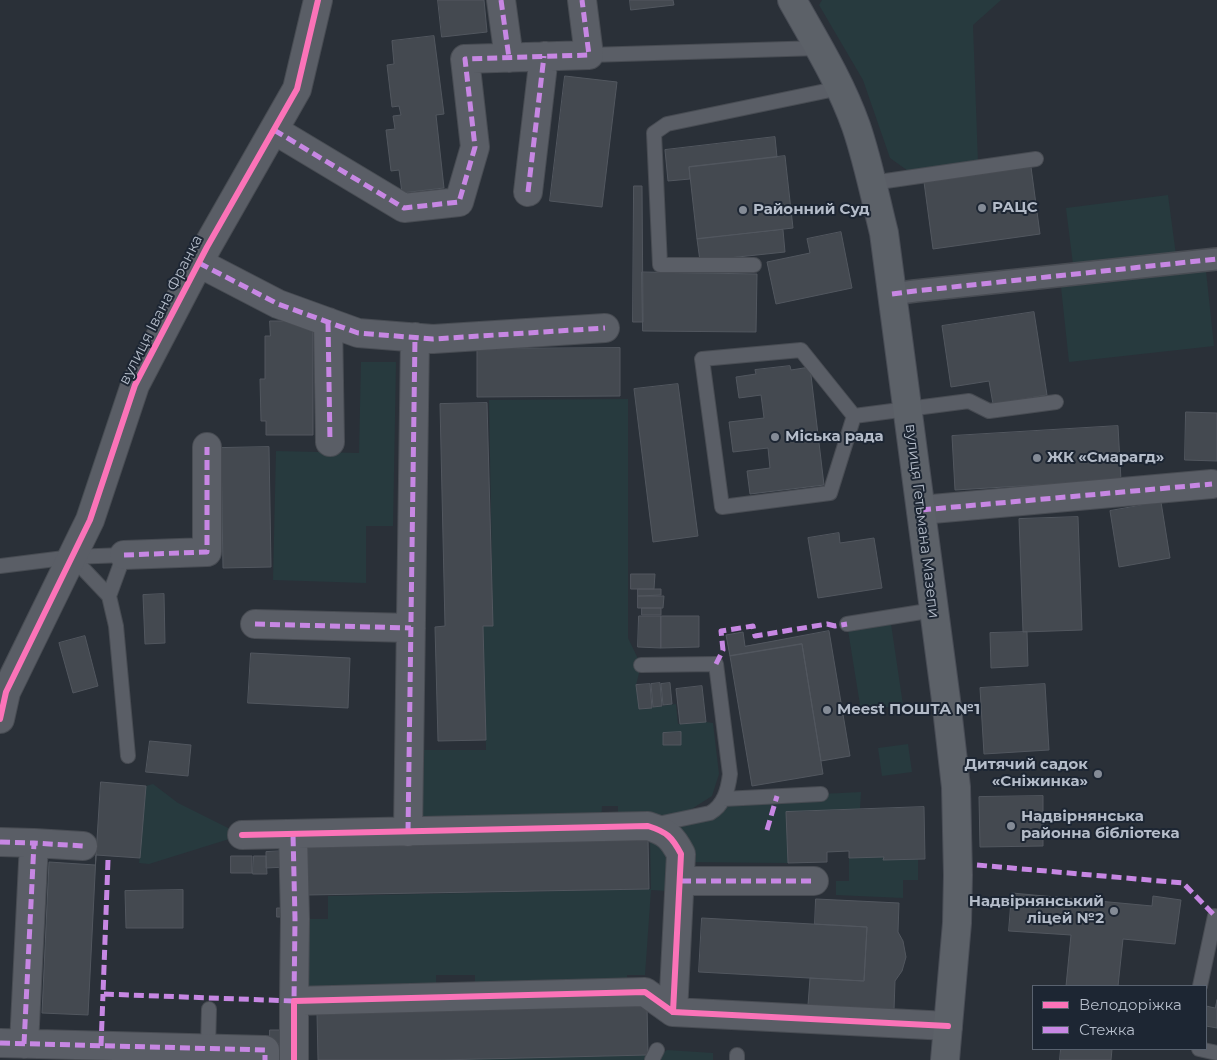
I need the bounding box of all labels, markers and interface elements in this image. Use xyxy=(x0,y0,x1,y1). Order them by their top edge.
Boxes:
place label: РАЦС xyxy=(992,199,1038,217)
place label: Районний Суд xyxy=(753,201,870,219)
marker: РАЦС xyxy=(976,202,988,214)
marker: Районний Суд xyxy=(737,204,749,216)
street label: вулиця Івана Франка xyxy=(115,232,207,388)
street label: вулиця Гетьмана Мазепи xyxy=(901,423,943,619)
place label: Міська рада xyxy=(785,428,884,446)
marker: Міська рада xyxy=(769,431,781,443)
place label: ЖК «Смарагд» xyxy=(1047,449,1164,467)
marker: ЖК «Смарагд» xyxy=(1031,452,1043,464)
place label: Meest ПОШТА №1 xyxy=(837,701,980,719)
marker: Meest ПОШТА №1 xyxy=(821,704,833,716)
place label: Дитячий садок «Сніжинка» xyxy=(965,756,1088,791)
marker: Дитячий садок «Сніжинка» xyxy=(1092,768,1104,780)
place label: Надвірнянська районна бібліотека xyxy=(1021,808,1180,843)
marker: Надвірнянська районна бібліотека xyxy=(1005,820,1017,832)
place label: Надвірнянський ліцей №2 xyxy=(969,893,1104,928)
marker: Надвірнянський ліцей №2 xyxy=(1108,905,1120,917)
legend xyxy=(1032,985,1207,1050)
text: Велодоріжка xyxy=(1079,995,1182,1014)
text: Стежка xyxy=(1079,1020,1135,1039)

